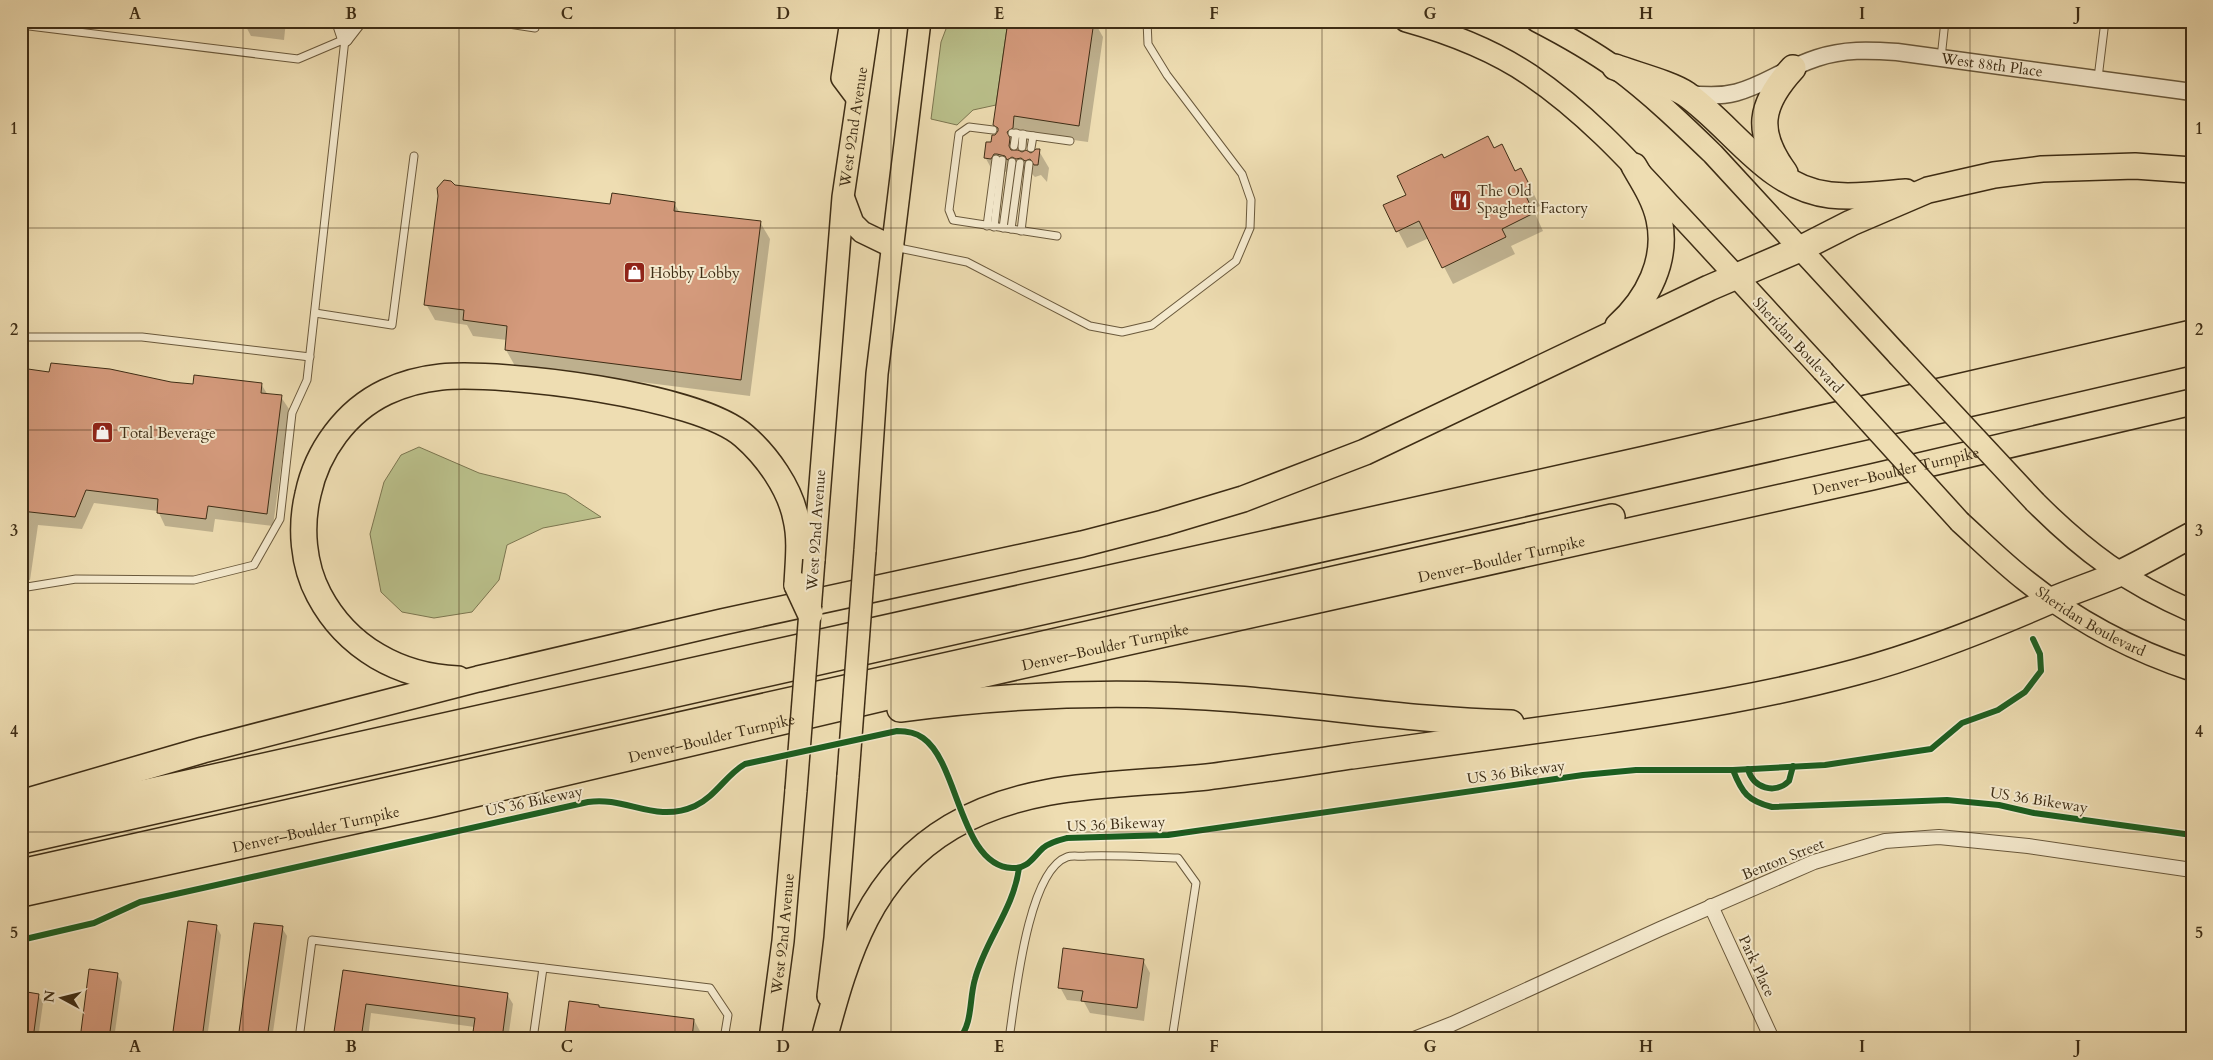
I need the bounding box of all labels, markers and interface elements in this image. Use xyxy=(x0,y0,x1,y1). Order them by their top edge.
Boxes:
text: A xyxy=(129,3,141,25)
text: B xyxy=(345,3,357,25)
text: C xyxy=(561,3,573,25)
text: D xyxy=(776,3,790,25)
text: E xyxy=(994,3,1004,25)
text: F xyxy=(1209,3,1219,25)
text: G xyxy=(1423,3,1437,25)
text: H xyxy=(1639,3,1653,25)
text: I xyxy=(1859,3,1865,25)
text: J xyxy=(2073,3,2081,25)
street label: West 88th Place xyxy=(1939,48,2044,82)
street label: West 92nd Avenue xyxy=(834,65,872,190)
text: 1 xyxy=(10,118,18,140)
text: 1 xyxy=(2195,118,2203,140)
place label: The Old Spaghetti Factory xyxy=(1477,181,1588,218)
restaurant icon: The Old Spaghetti Factory xyxy=(1449,188,1473,212)
shop icon: Hobby Lobby xyxy=(622,261,646,285)
place label: Hobby Lobby xyxy=(650,263,740,283)
street label: Sheridan Boulevard xyxy=(1748,293,1848,397)
text: 2 xyxy=(10,319,18,341)
text: 2 xyxy=(2195,319,2203,341)
shop icon: Total Beverage xyxy=(91,421,115,445)
place label: Total Beverage xyxy=(119,423,216,443)
street label: Denver–Boulder Turnpike xyxy=(1811,442,1981,500)
street label: West 92nd Avenue xyxy=(802,468,830,592)
text: 3 xyxy=(10,520,18,542)
text: 3 xyxy=(2195,520,2203,542)
street label: Denver–Boulder Turnpike xyxy=(1416,531,1587,587)
street label: Sheridan Boulevard xyxy=(2032,582,2149,661)
street label: Denver–Boulder Turnpike xyxy=(1020,619,1191,675)
street label: Denver–Boulder Turnpike xyxy=(626,709,797,768)
text: 4 xyxy=(10,721,18,743)
text: 4 xyxy=(2195,721,2203,743)
street label: US 36 Bikeway xyxy=(1466,755,1566,789)
street label: US 36 Bikeway xyxy=(484,781,585,821)
street label: US 36 Bikeway xyxy=(1989,782,2089,818)
street label: Denver–Boulder Turnpike xyxy=(231,801,402,857)
street label: US 36 Bikeway xyxy=(1066,811,1166,837)
street label: Benton Street xyxy=(1739,833,1827,885)
street label: West 92nd Avenue xyxy=(766,872,799,997)
text: 5 xyxy=(10,922,18,944)
text: 5 xyxy=(2195,922,2203,944)
street label: Park Place xyxy=(1734,932,1780,1000)
north arrow xyxy=(38,972,88,1022)
text: N xyxy=(39,989,60,1004)
text: A xyxy=(129,1036,141,1058)
text: B xyxy=(345,1036,357,1058)
text: C xyxy=(561,1036,573,1058)
text: D xyxy=(776,1036,790,1058)
text: E xyxy=(994,1036,1004,1058)
text: F xyxy=(1209,1036,1219,1058)
text: G xyxy=(1423,1036,1437,1058)
text: H xyxy=(1639,1036,1653,1058)
text: I xyxy=(1859,1036,1865,1058)
text: J xyxy=(2073,1036,2081,1058)

